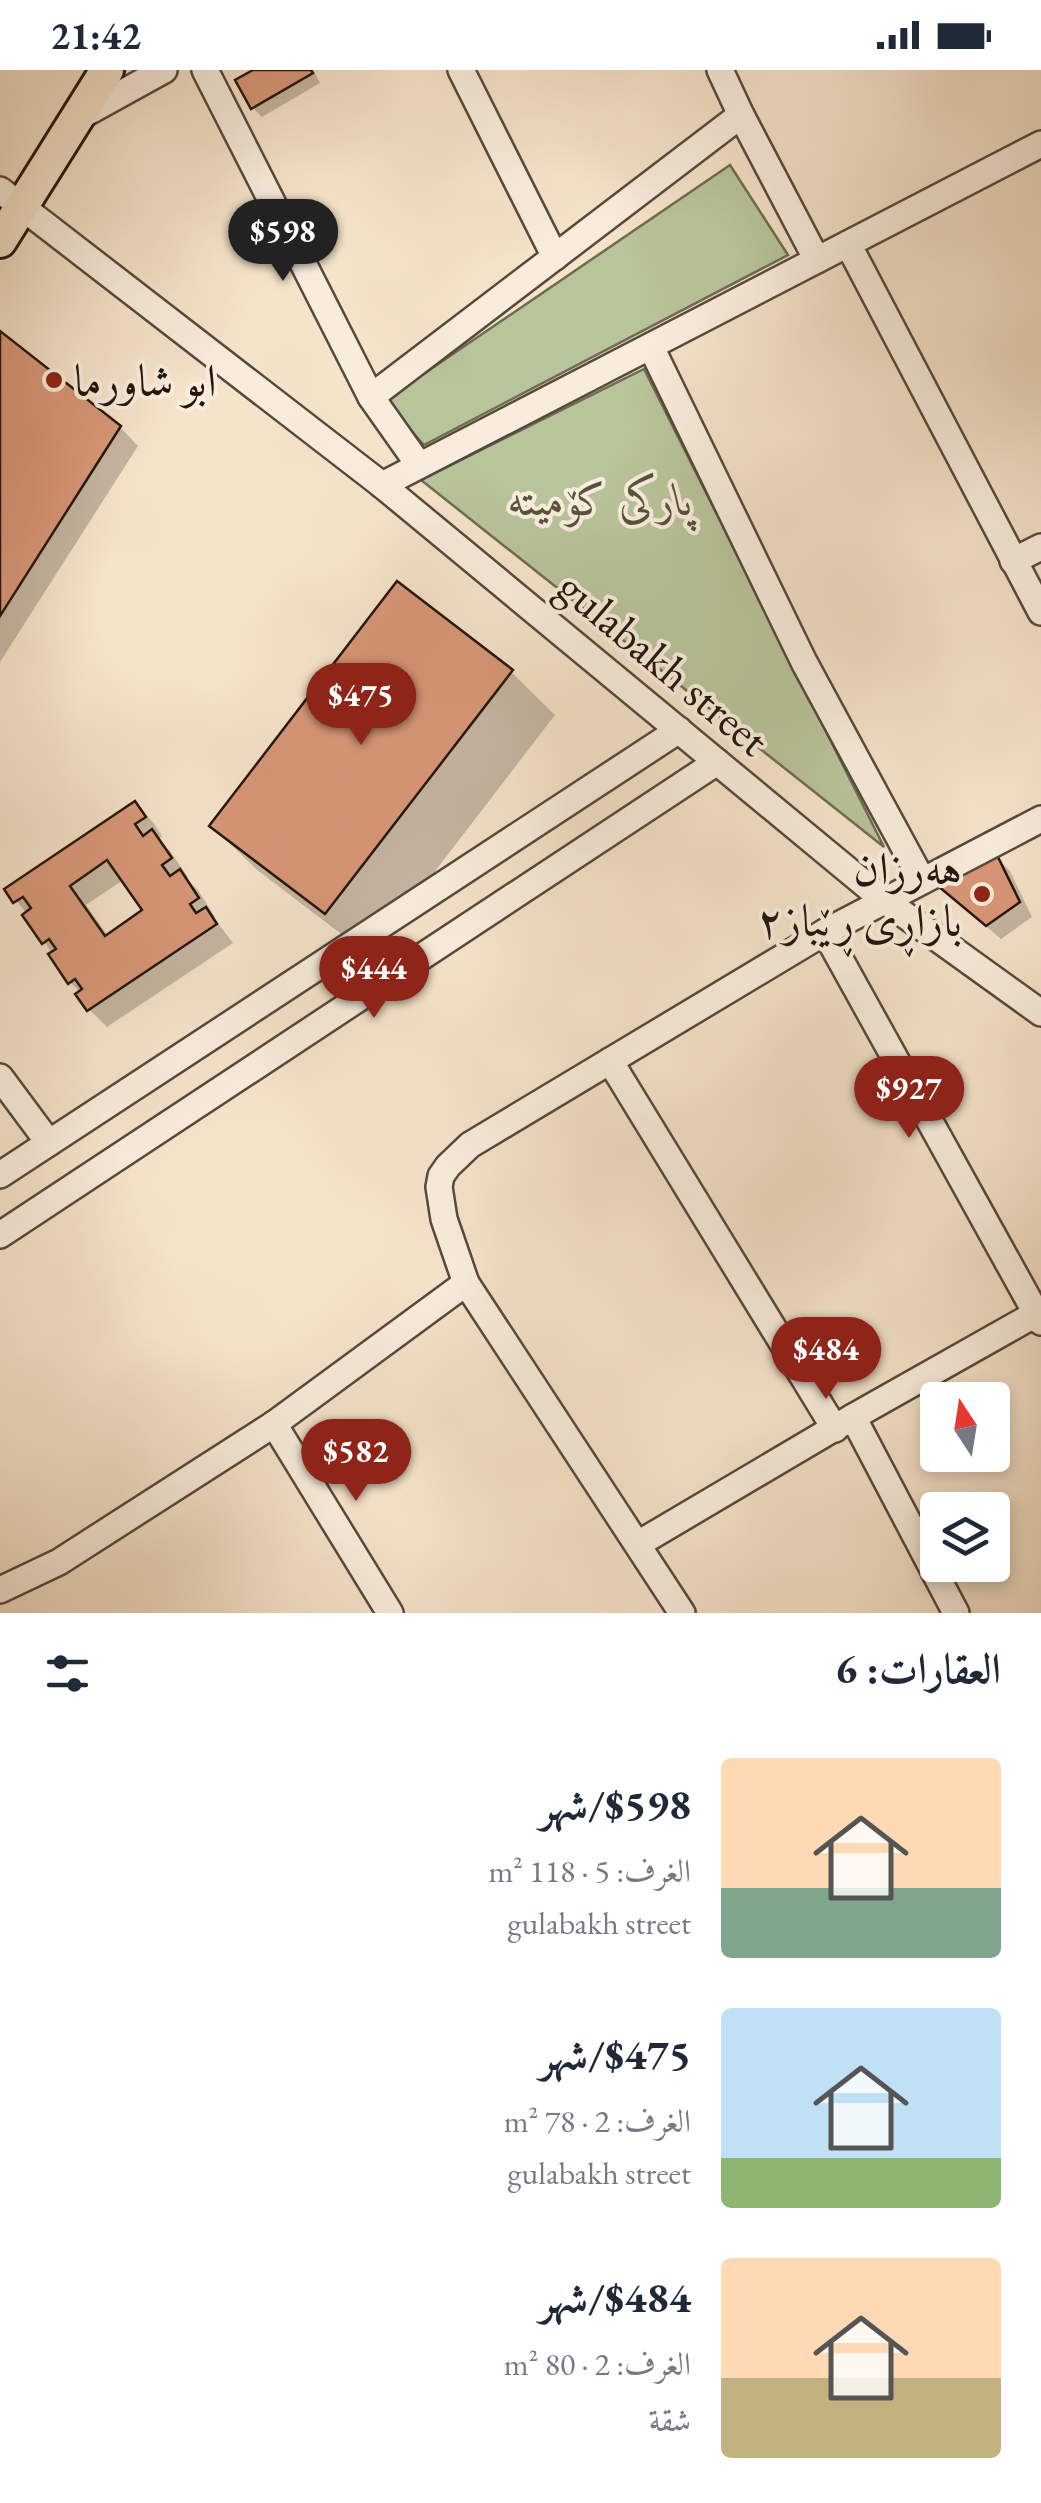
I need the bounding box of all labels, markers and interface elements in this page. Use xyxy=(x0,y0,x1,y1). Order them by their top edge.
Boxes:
text: 21:42 xyxy=(50,11,141,60)
pin: $598 xyxy=(224,199,342,284)
text: $598 xyxy=(250,210,316,252)
place label: ابو شاورما xyxy=(74,351,216,409)
marker: ابو شاورما xyxy=(43,369,65,391)
park label: پارکی کۆمیتە xyxy=(508,470,697,532)
street label: gulabakh street xyxy=(547,558,781,768)
pin: $475 xyxy=(302,663,420,748)
text: $475 xyxy=(328,674,394,716)
place label: هەرزان بازاڕی ڕێباز٢ xyxy=(757,839,962,957)
marker: هەرزان بازاڕی ڕێباز٢ xyxy=(971,883,993,905)
pin: $444 xyxy=(315,936,433,1021)
text: $444 xyxy=(341,947,407,989)
pin: $927 xyxy=(850,1056,968,1141)
text: $927 xyxy=(876,1067,942,1109)
pin: $484 xyxy=(767,1317,885,1402)
text: $484 xyxy=(793,1328,859,1370)
north arrow xyxy=(920,1382,1010,1472)
map controls xyxy=(920,1382,1010,1582)
pin: $582 xyxy=(297,1419,415,1504)
text: $582 xyxy=(323,1430,389,1472)
button: layers xyxy=(920,1492,1010,1582)
text: العقارات: 6 xyxy=(835,1641,1001,1696)
icon: filters xyxy=(40,1646,95,1701)
text: $598/شهر xyxy=(540,1777,691,1832)
icon: home xyxy=(801,1798,921,1918)
text: الغرف: 5 · 118 m² xyxy=(488,1850,691,1892)
text: gulabakh street xyxy=(508,1902,691,1944)
text: $475/شهر xyxy=(540,2027,691,2082)
icon: home xyxy=(801,2048,921,2168)
text: الغرف: 2 · 78 m² xyxy=(504,2100,691,2142)
text: gulabakh street xyxy=(508,2152,691,2194)
text: $484/شهر xyxy=(540,2270,691,2325)
icon: home xyxy=(801,2298,921,2418)
text: الغرف: 2 · 80 m² xyxy=(504,2343,691,2385)
text: شقة xyxy=(649,2399,691,2441)

